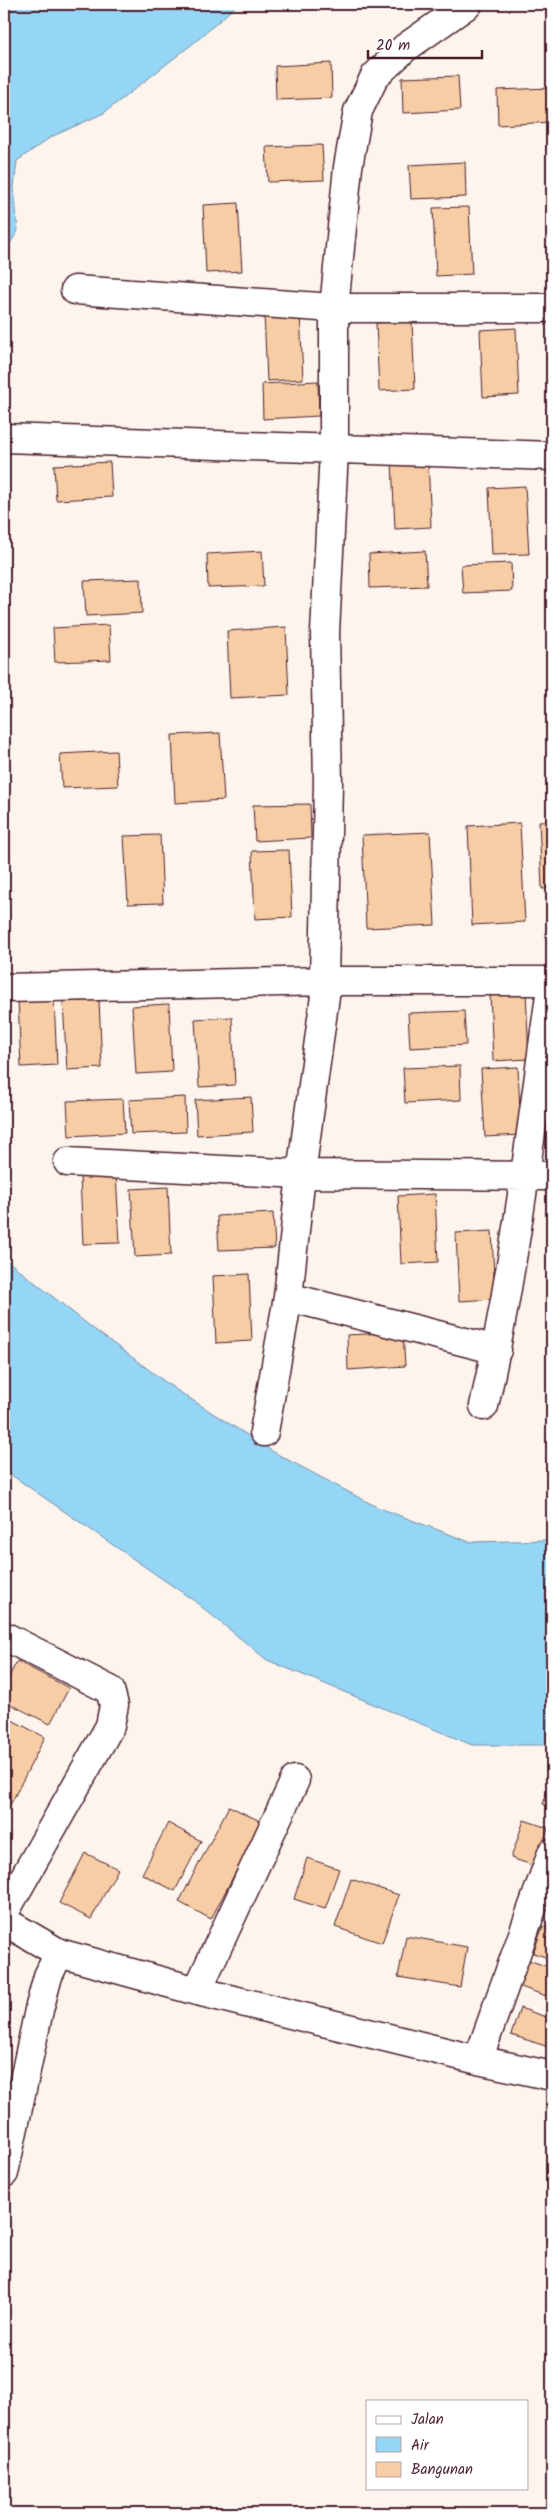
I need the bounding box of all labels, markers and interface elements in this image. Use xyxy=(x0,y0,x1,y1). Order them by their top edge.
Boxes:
scale bar xyxy=(368,28,482,60)
text: 20 m xyxy=(376,34,410,58)
legend xyxy=(366,2400,528,2490)
text: Jalan xyxy=(411,2408,444,2432)
text: Air xyxy=(411,2434,430,2458)
text: Bangunan xyxy=(411,2458,473,2482)

